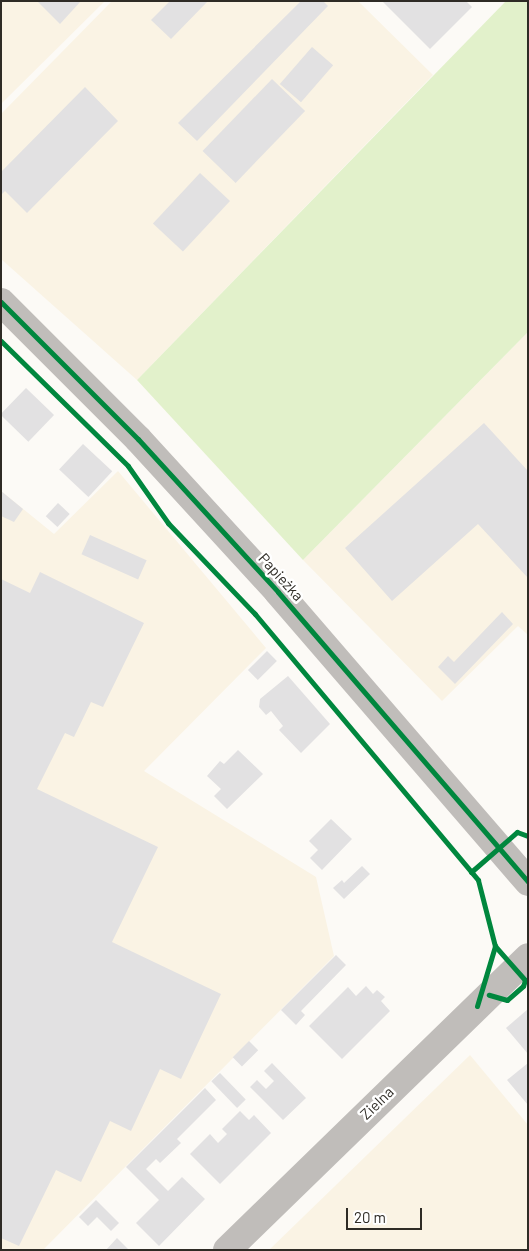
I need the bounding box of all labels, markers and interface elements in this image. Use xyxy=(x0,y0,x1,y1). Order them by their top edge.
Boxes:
street label: Papieżka xyxy=(255,549,307,605)
street label: Zielna xyxy=(357,1083,397,1123)
scale bar xyxy=(349,1198,425,1230)
text: 20 m xyxy=(354,1208,386,1226)

